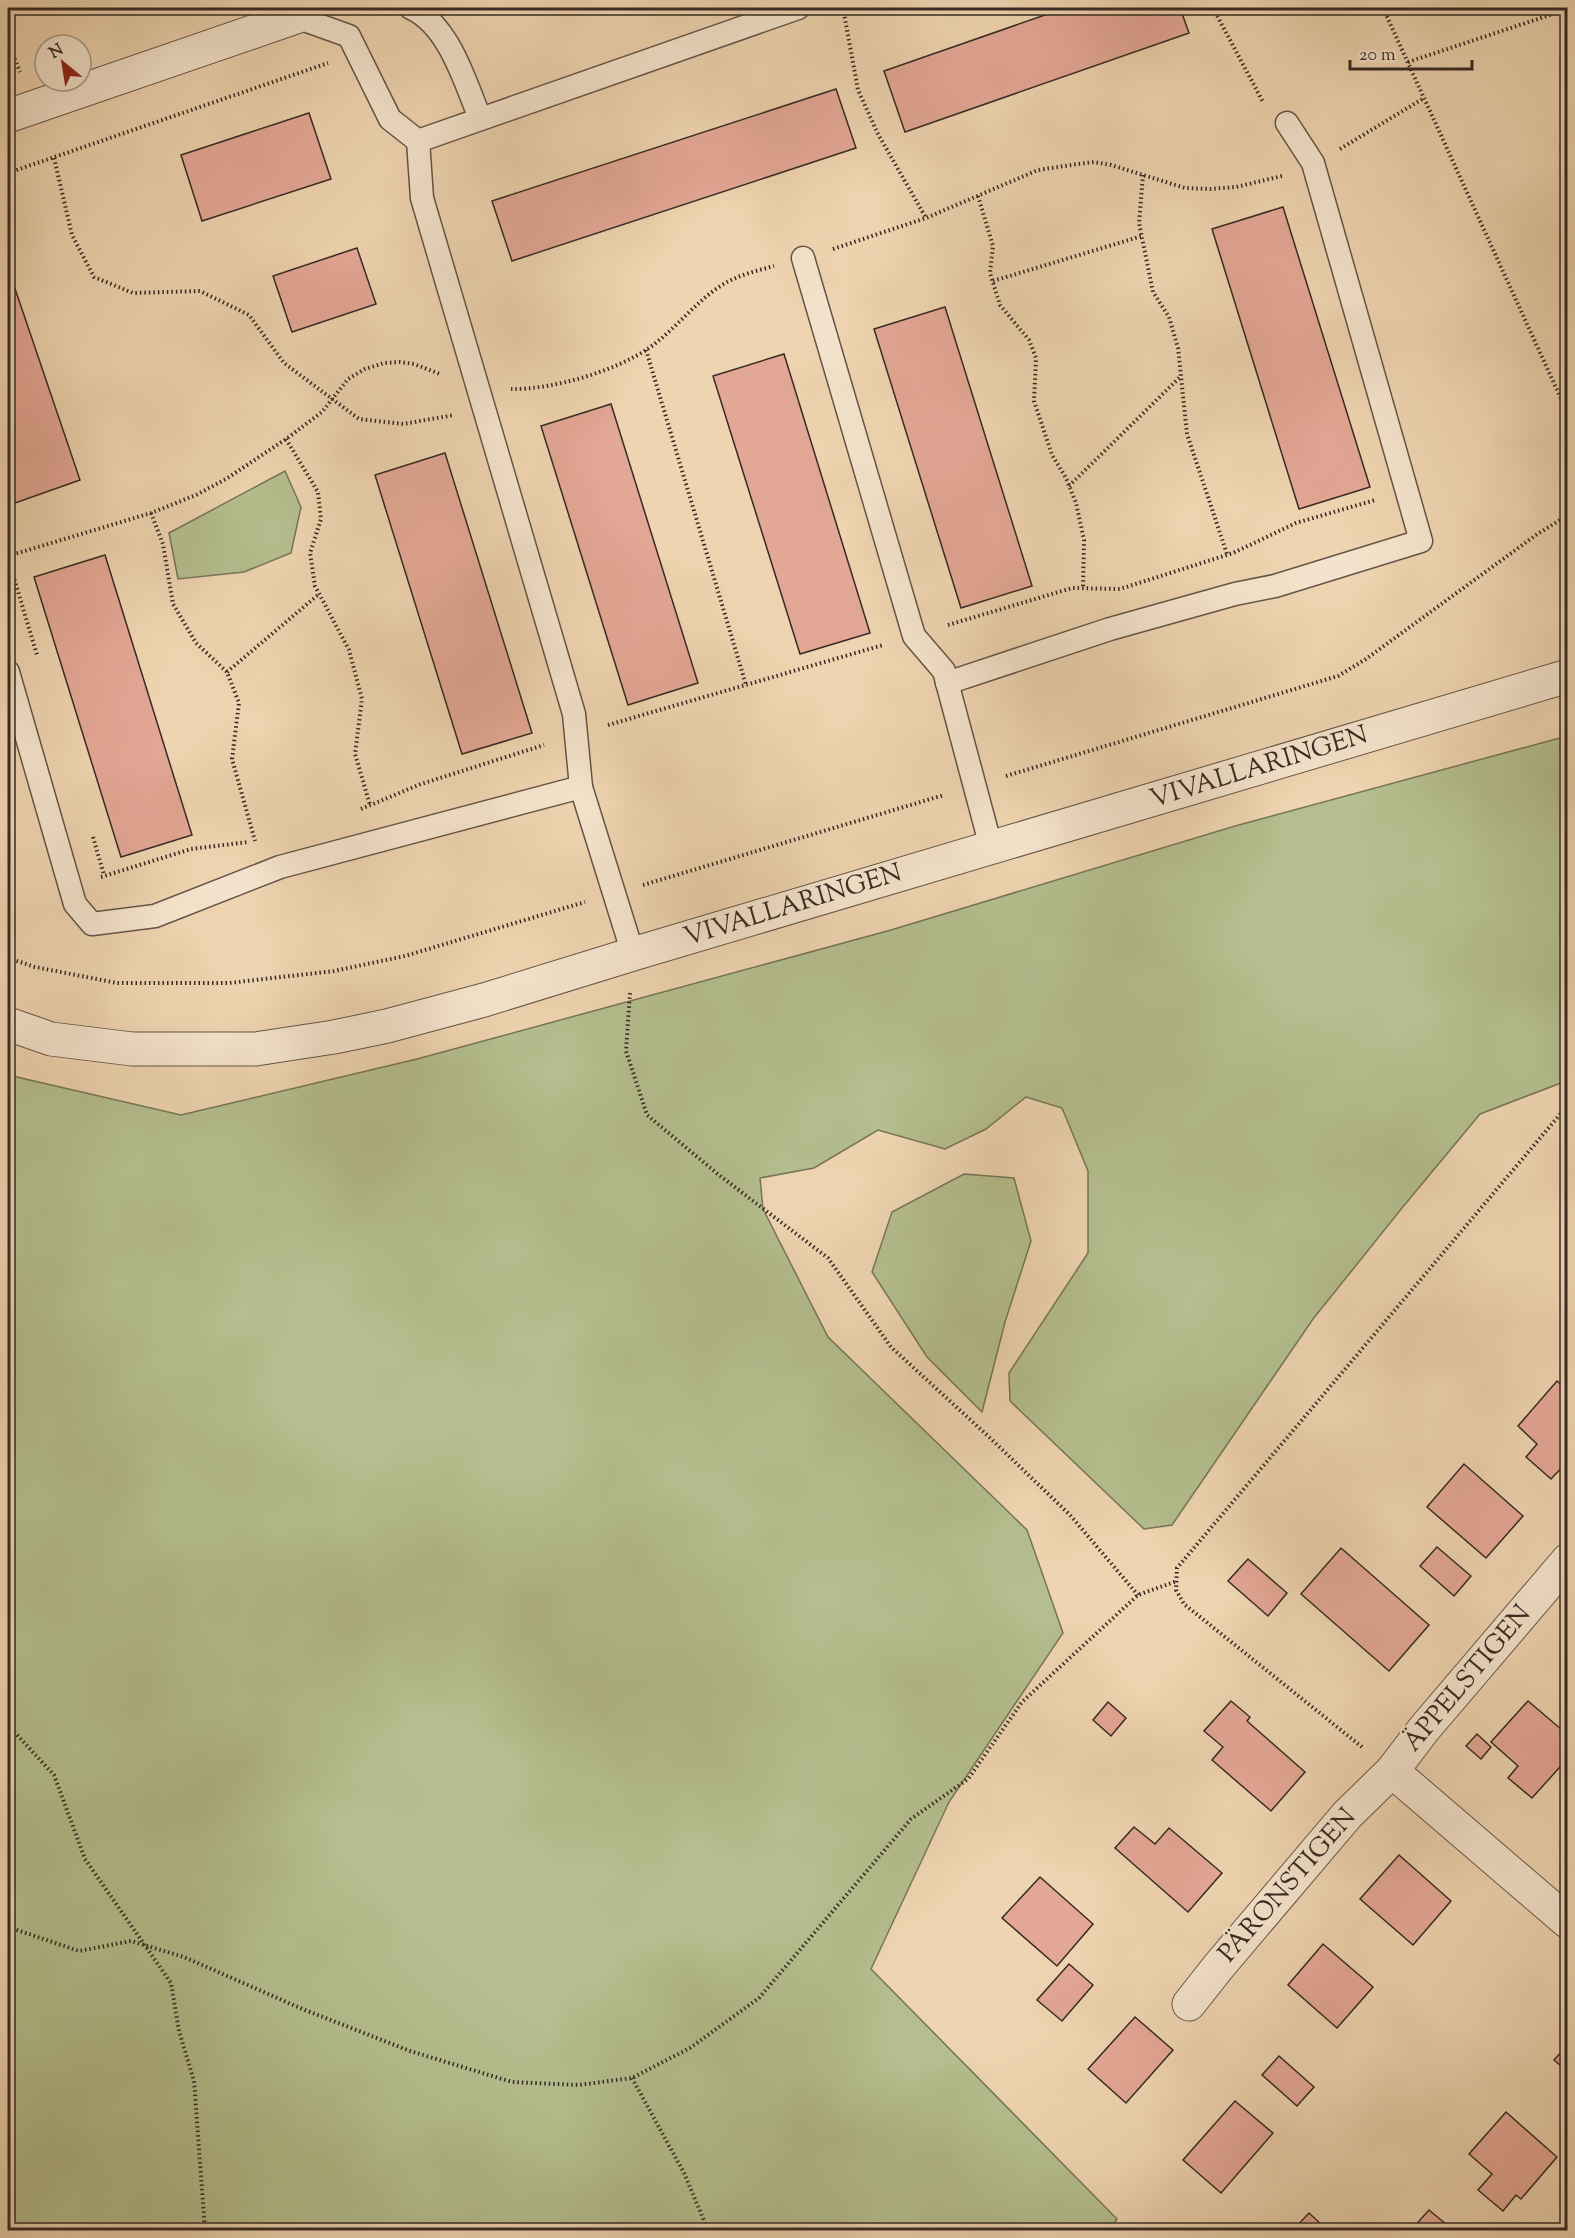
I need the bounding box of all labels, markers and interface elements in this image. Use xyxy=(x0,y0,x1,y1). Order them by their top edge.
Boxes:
north arrow xyxy=(33,33,93,93)
scale bar xyxy=(1350,33,1472,71)
text: N xyxy=(45,39,68,65)
text: 20 m xyxy=(1359,43,1396,69)
street label: VIVALLARINGEN xyxy=(1146,717,1372,819)
street label: VIVALLARINGEN xyxy=(680,855,906,957)
street label: ÄPPELSTIGEN xyxy=(1395,1597,1541,1761)
street label: PÄRONSTIGEN xyxy=(1210,1801,1366,1971)

